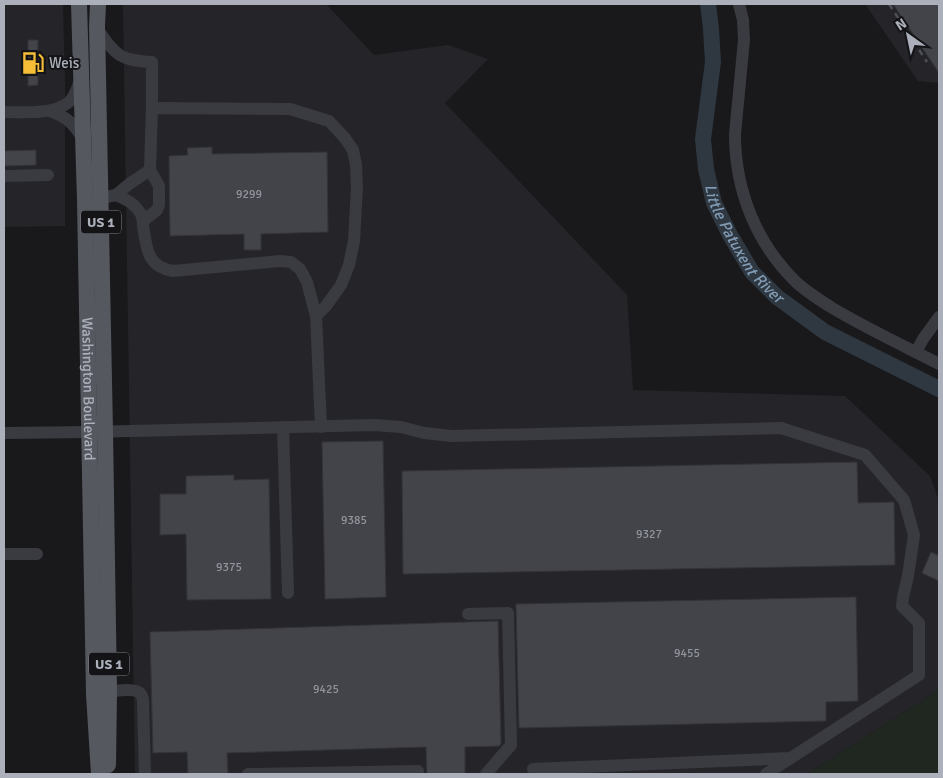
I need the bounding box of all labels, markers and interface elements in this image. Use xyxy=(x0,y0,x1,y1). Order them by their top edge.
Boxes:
north arrow xyxy=(883,10,933,60)
text: N xyxy=(892,15,910,34)
fuel station icon: Weis xyxy=(20,50,46,76)
place label: Weis xyxy=(49,54,80,72)
water label: Little Patuxent River xyxy=(700,182,789,309)
house number: 9299 xyxy=(236,187,262,202)
road number: US 1 xyxy=(81,210,121,233)
street label: Washington Boulevard xyxy=(78,317,99,461)
house number: 9385 xyxy=(341,513,367,528)
house number: 9327 xyxy=(636,527,662,542)
house number: 9375 xyxy=(216,560,242,575)
house number: 9455 xyxy=(674,646,700,661)
road number: US 1 xyxy=(89,652,129,676)
house number: 9425 xyxy=(313,682,339,697)

